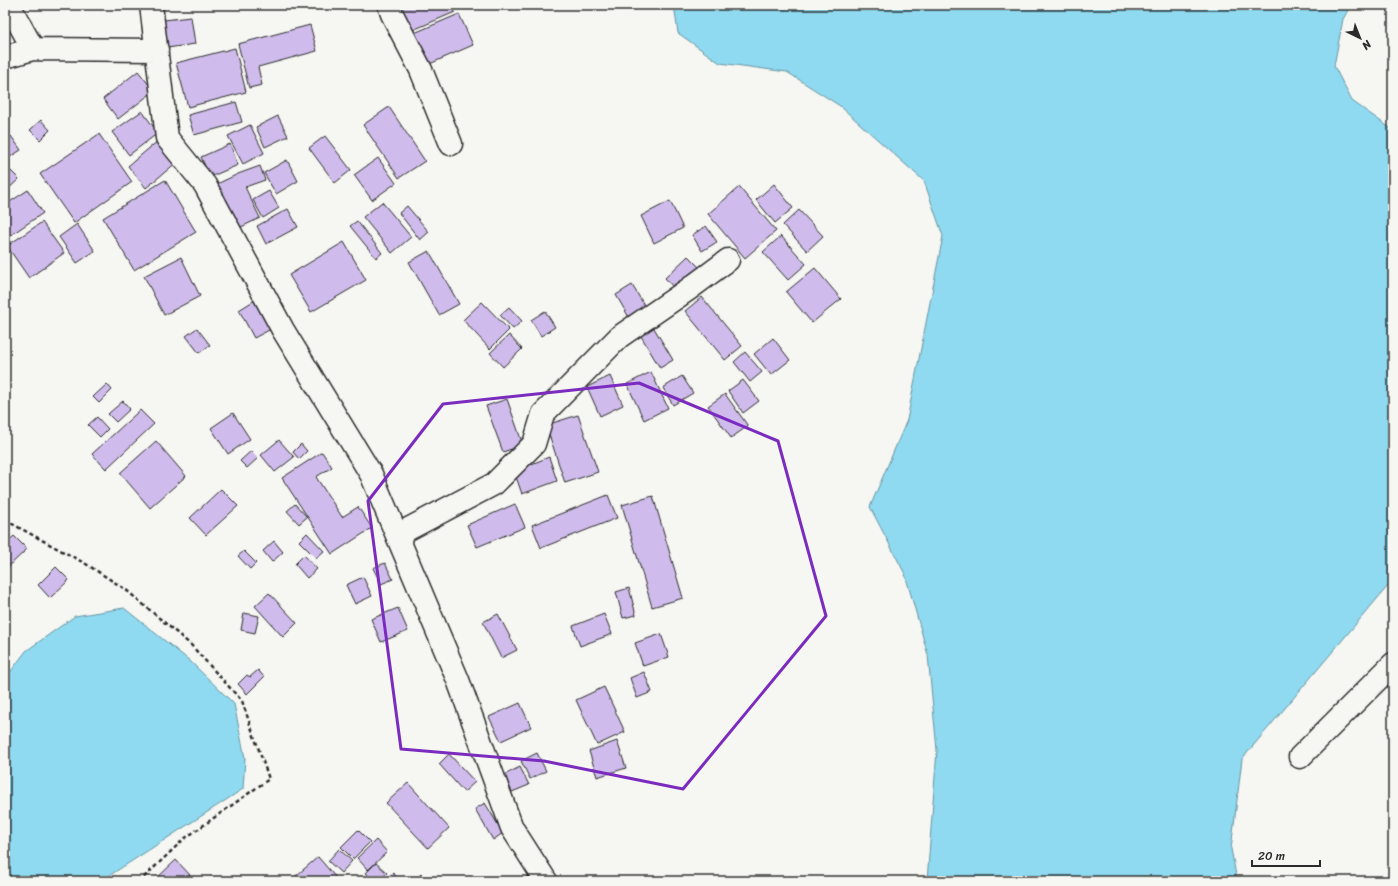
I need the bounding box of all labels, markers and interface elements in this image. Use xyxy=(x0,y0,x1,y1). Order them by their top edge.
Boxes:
north arrow xyxy=(1340,18,1380,58)
text: N xyxy=(1357,35,1376,55)
scale bar xyxy=(1252,842,1320,868)
text: 20 m xyxy=(1258,845,1285,867)

